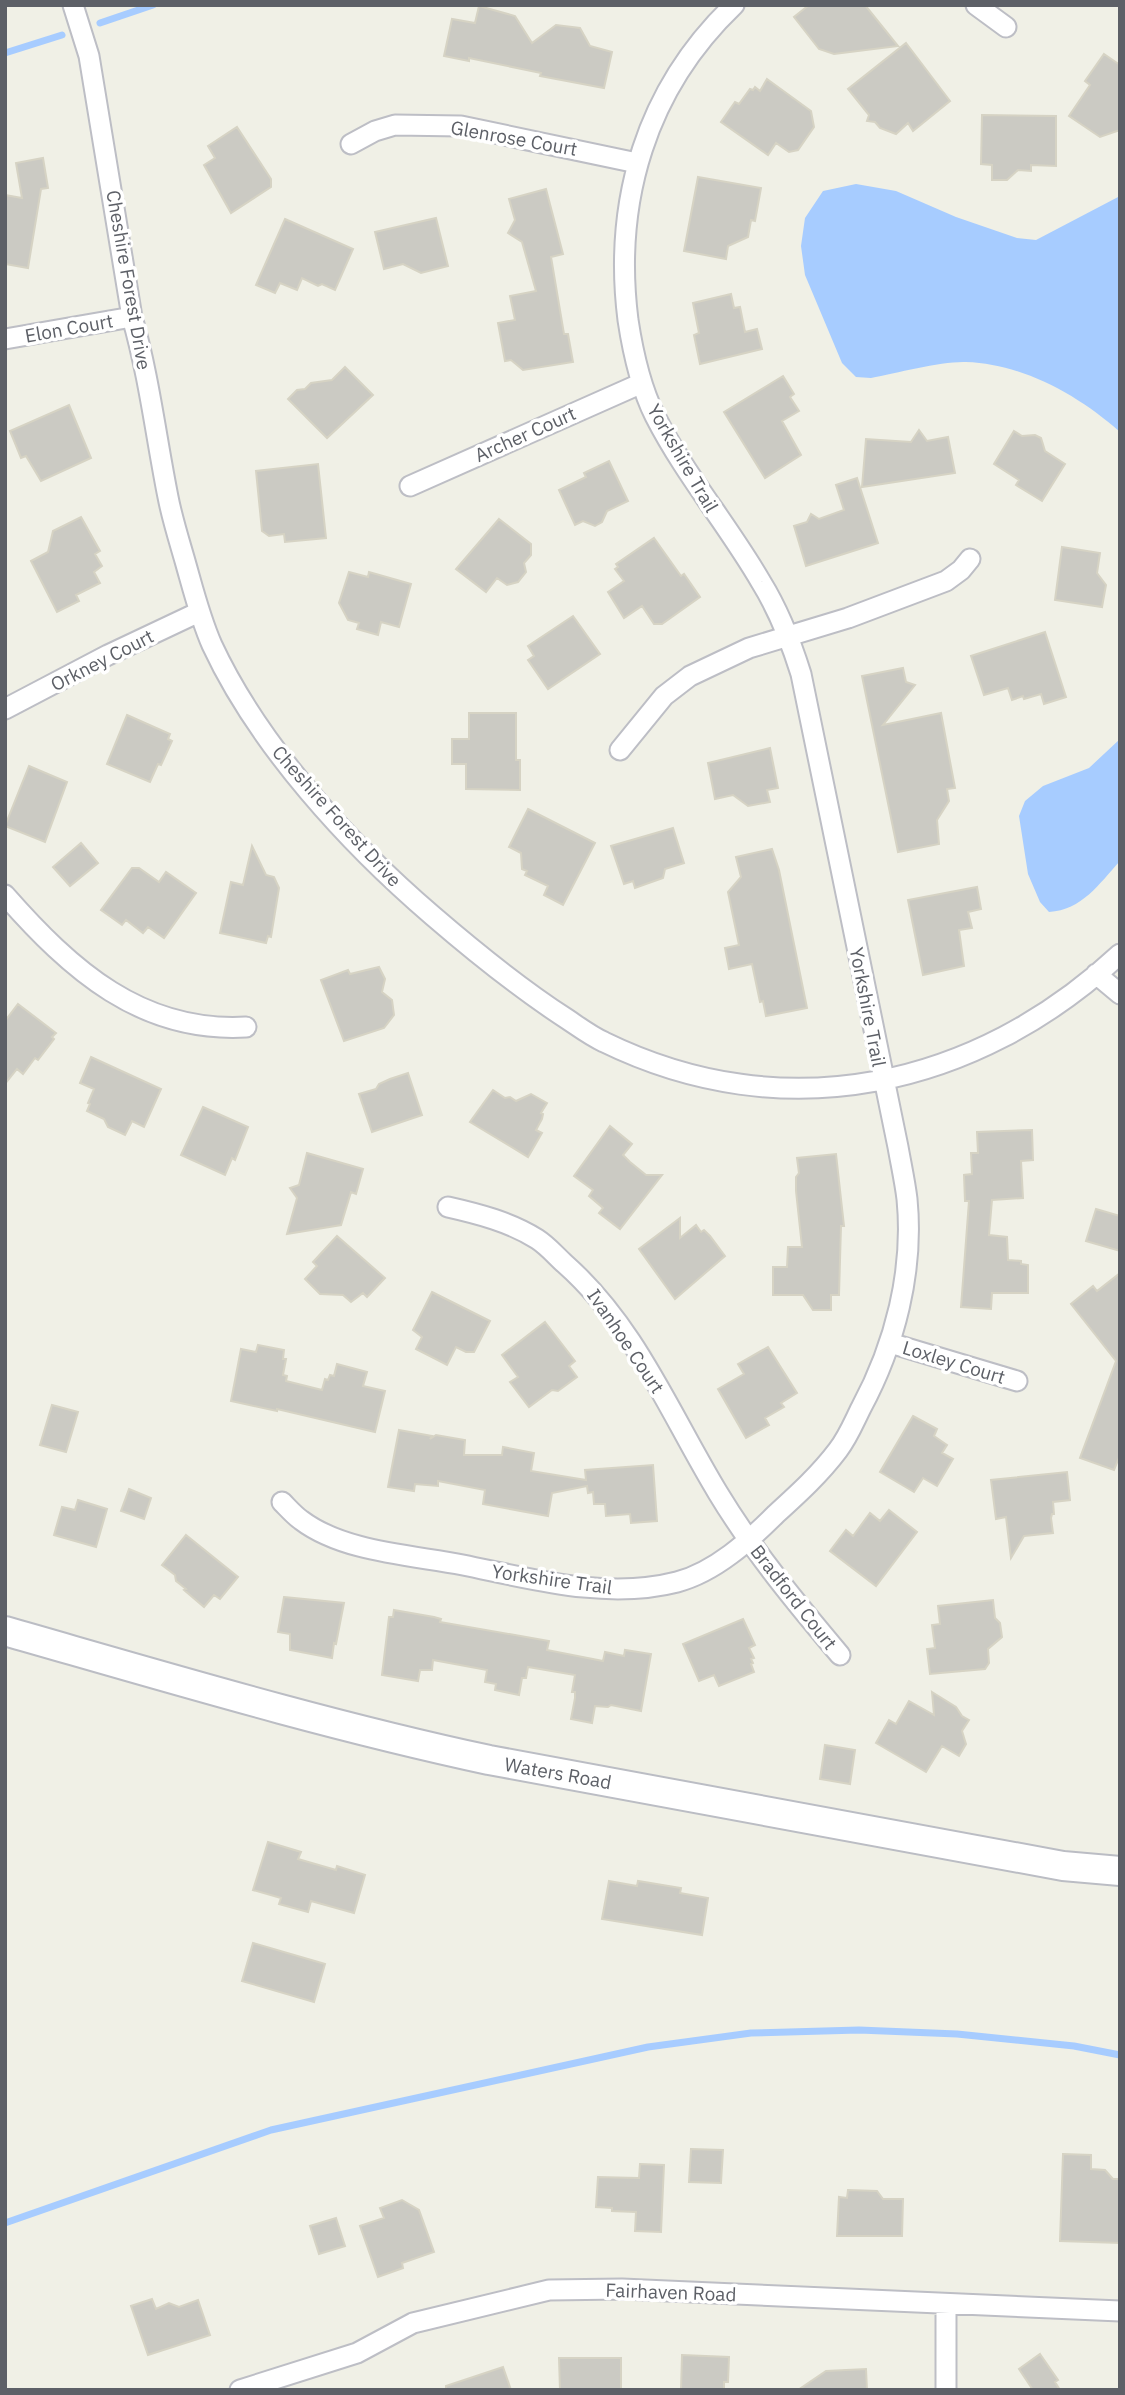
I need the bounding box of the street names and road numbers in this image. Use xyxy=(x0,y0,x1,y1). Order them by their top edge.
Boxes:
street label: Glenrose Court xyxy=(449,115,579,161)
street label: Cheshire Forest Drive xyxy=(101,188,157,372)
street label: Elon Court xyxy=(23,308,115,348)
street label: Yorkshire Trail xyxy=(642,399,724,517)
street label: Archer Court xyxy=(471,401,579,467)
street label: Orkney Court xyxy=(46,624,158,696)
street label: Cheshire Forest Drive xyxy=(267,740,407,892)
street label: Yorkshire Trail xyxy=(845,945,891,1069)
street label: Ivanhoe Court xyxy=(582,1284,670,1398)
street label: Loxley Court xyxy=(900,1335,1008,1389)
street label: Bradford Court xyxy=(746,1540,842,1654)
street label: Yorkshire Trail xyxy=(490,1559,614,1599)
street label: Waters Road xyxy=(503,1752,613,1794)
street label: Fairhaven Road xyxy=(605,2278,737,2306)

